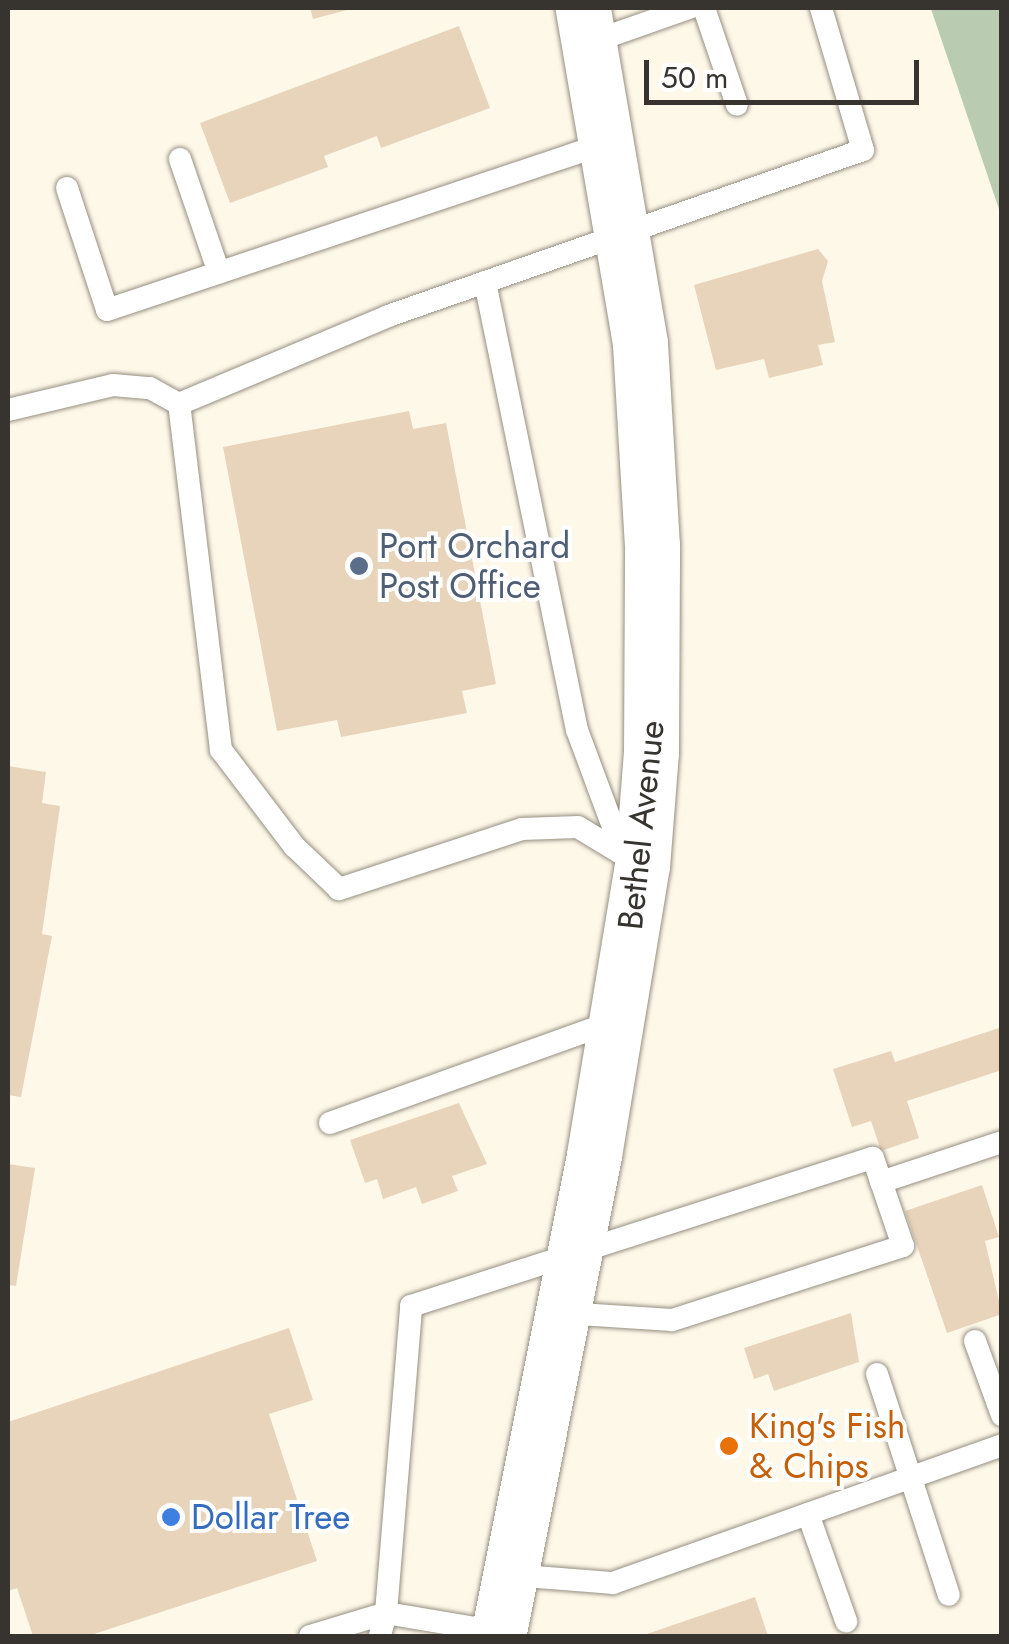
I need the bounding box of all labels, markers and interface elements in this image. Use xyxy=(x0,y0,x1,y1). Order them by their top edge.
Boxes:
scale bar xyxy=(649,40,924,102)
text: 50 m xyxy=(661,56,728,99)
place label: Port Orchard Post Office xyxy=(379,525,570,607)
marker: Port Orchard Post Office xyxy=(348,555,370,577)
street label: Bethel Avenue xyxy=(609,718,673,932)
place label: King's Fish & Chips xyxy=(749,1405,905,1487)
marker: King's Fish & Chips xyxy=(718,1435,740,1457)
place label: Dollar Tree xyxy=(191,1496,350,1538)
marker: Dollar Tree xyxy=(160,1506,182,1528)

